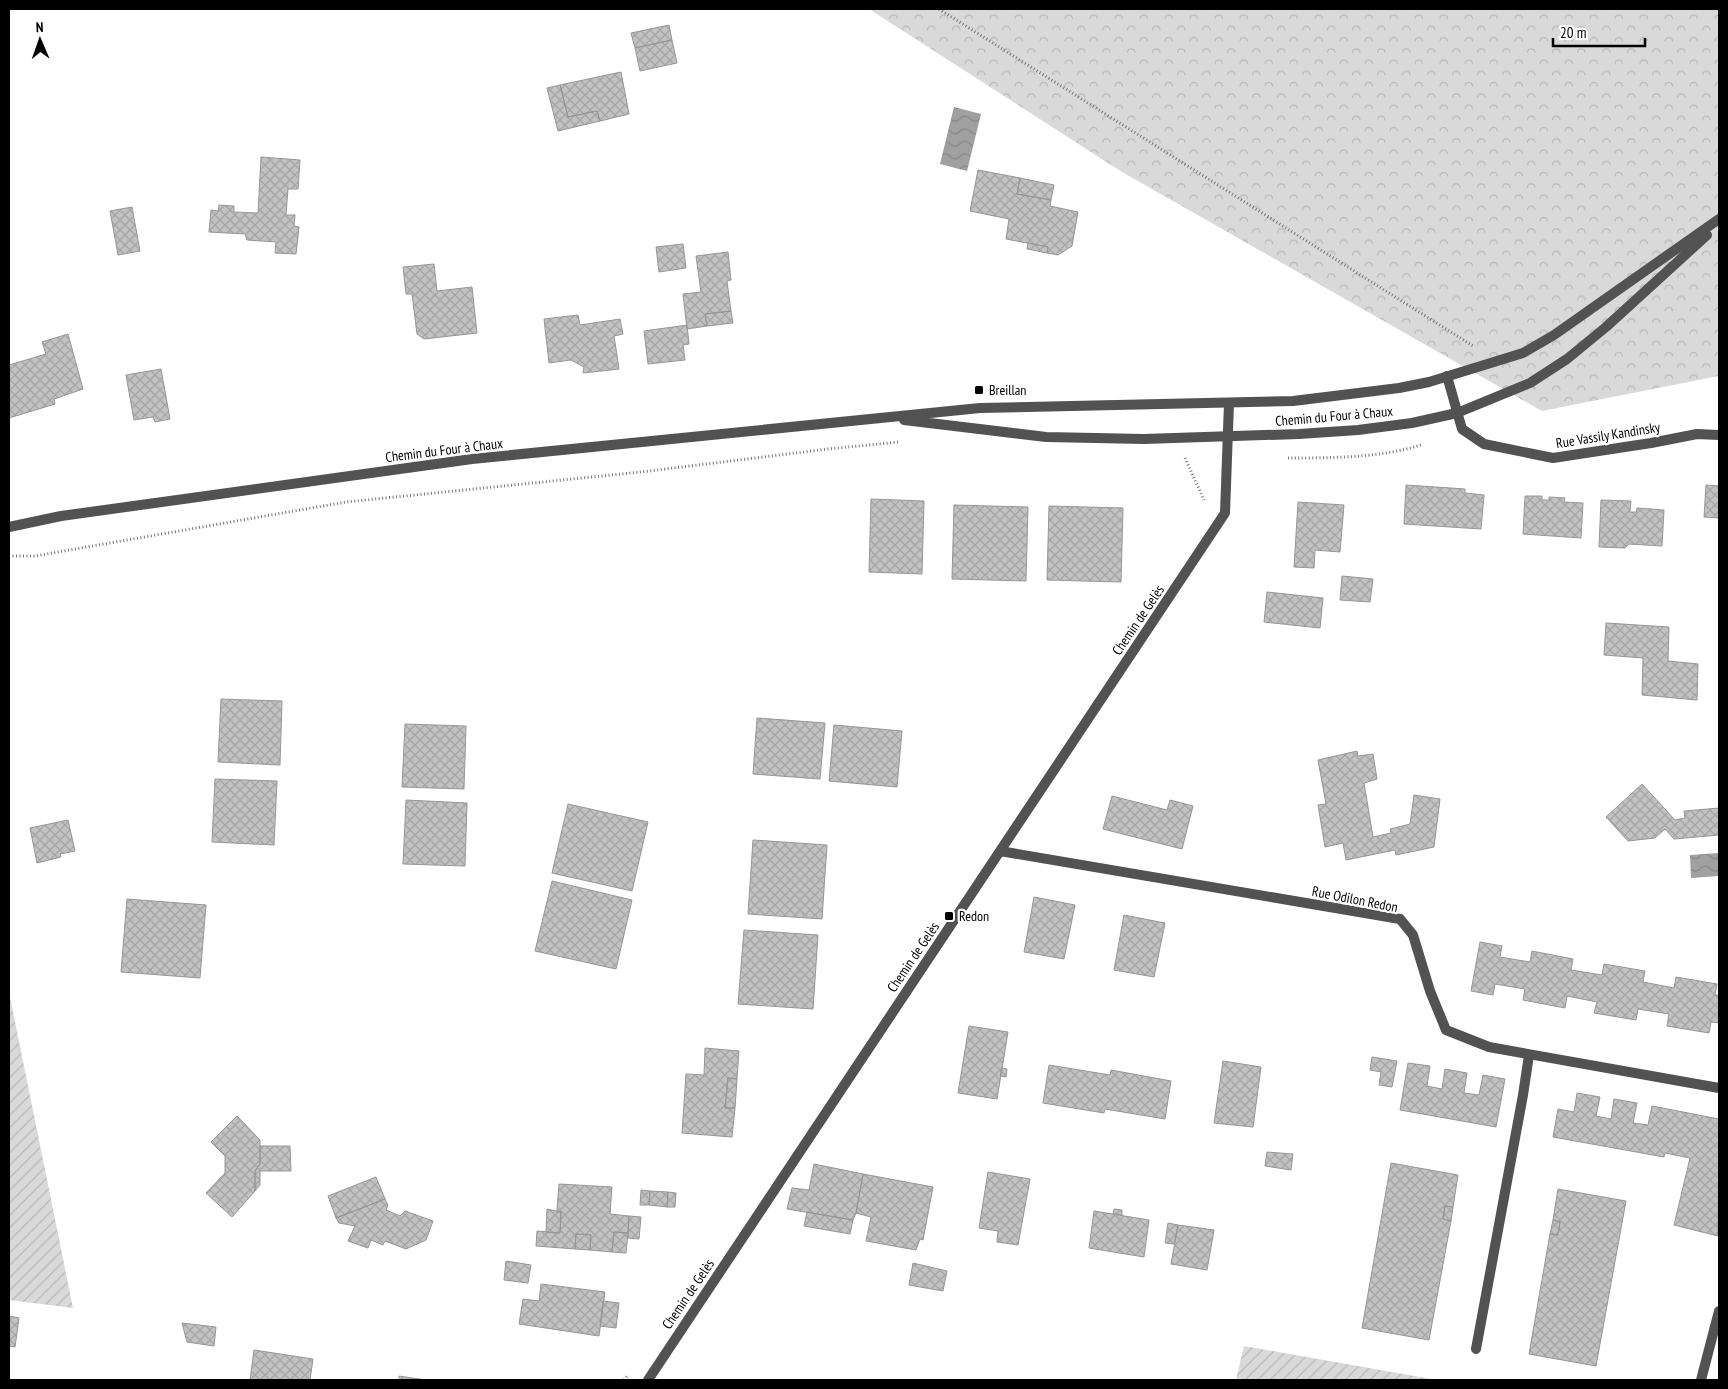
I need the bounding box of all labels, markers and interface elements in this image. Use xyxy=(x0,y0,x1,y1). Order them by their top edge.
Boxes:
north arrow xyxy=(15,15,65,65)
scale bar xyxy=(1553,15,1646,47)
text: N xyxy=(35,18,44,36)
text: 20 m xyxy=(1560,23,1586,42)
place label: Breillan xyxy=(989,381,1027,399)
marker: Breillan xyxy=(973,384,985,396)
street label: Chemin du Four à Chaux xyxy=(1274,402,1394,430)
street label: Rue Vassily Kandinsky xyxy=(1555,418,1662,452)
street label: Chemin du Four à Chaux xyxy=(384,434,504,466)
street label: Chemin de Gelès xyxy=(1108,581,1168,659)
street label: Rue Odilon Redon xyxy=(1311,882,1399,916)
place label: Redon xyxy=(959,907,989,925)
marker: Redon xyxy=(943,910,955,922)
street label: Chemin de Gelès xyxy=(883,918,943,996)
street label: Chemin de Gelès xyxy=(658,1255,718,1333)

